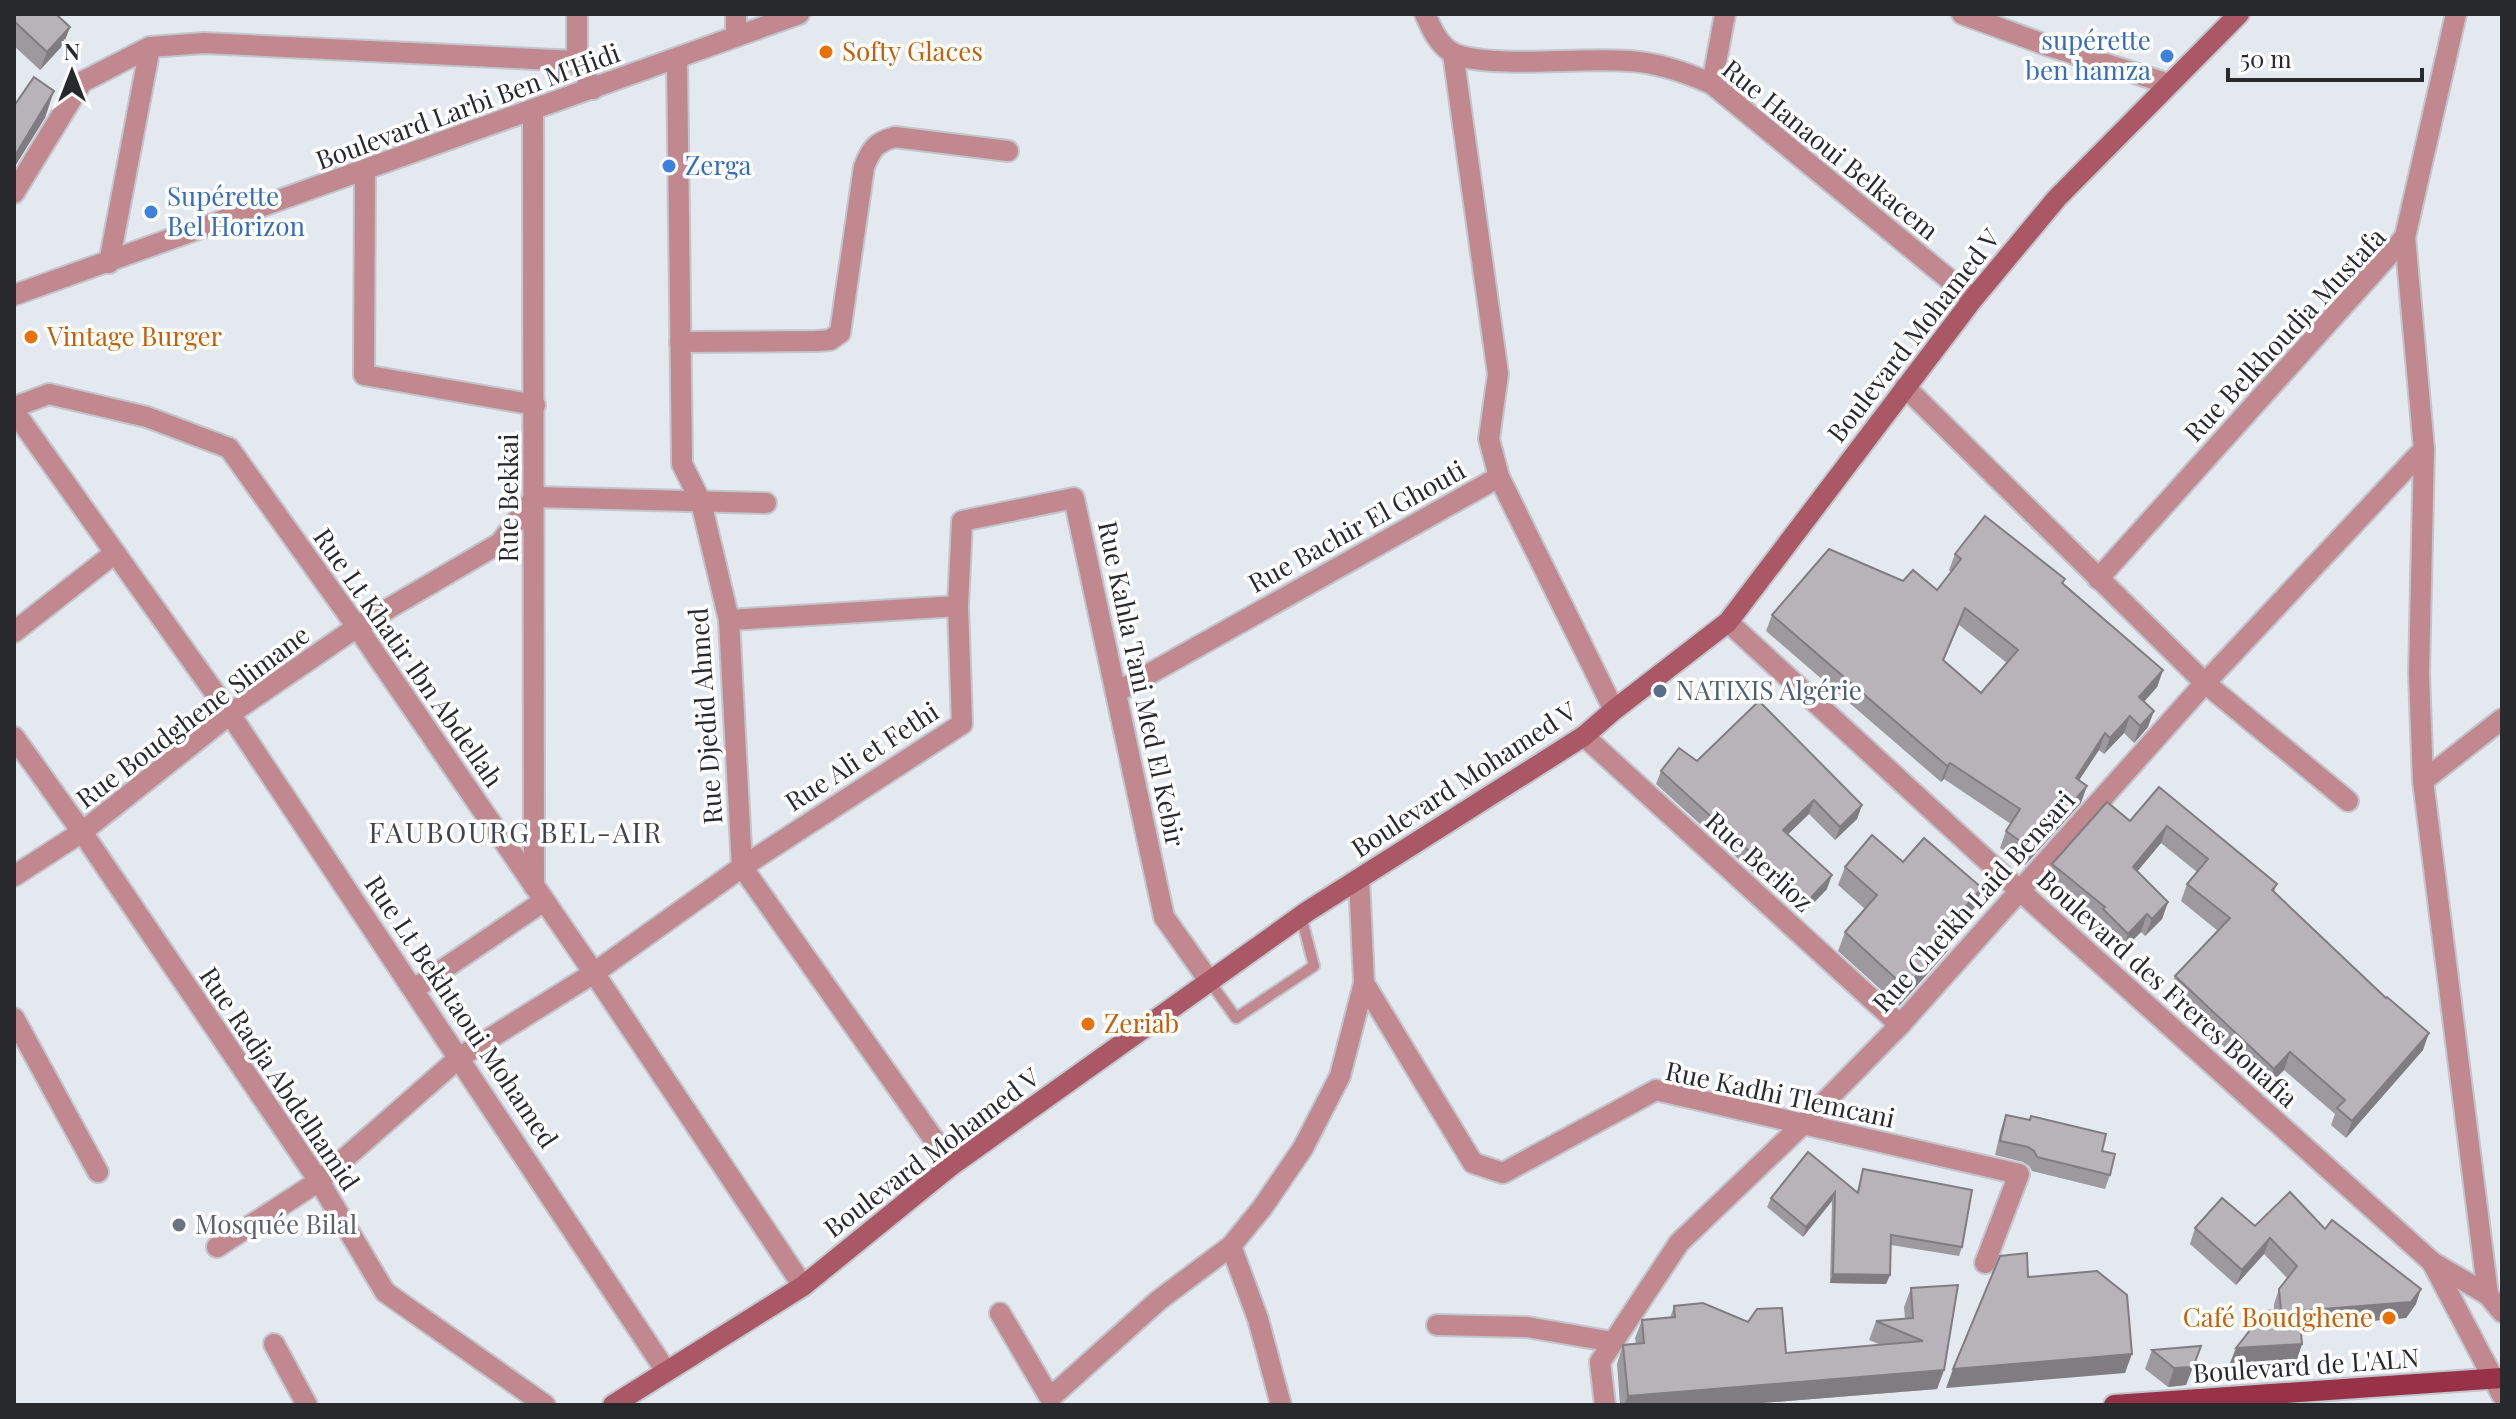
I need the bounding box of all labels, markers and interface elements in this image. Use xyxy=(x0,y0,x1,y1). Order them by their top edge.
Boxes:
place label: supérette ben hamza xyxy=(2025,22,2151,87)
north arrow xyxy=(32,32,112,112)
scale bar xyxy=(2228,32,2422,82)
place label: Softy Glaces xyxy=(842,33,983,68)
street label: Boulevard Larbi Ben M'Hidi xyxy=(311,34,625,177)
text: N xyxy=(64,36,80,66)
text: 50 m xyxy=(2240,42,2292,74)
marker: Softy Glaces xyxy=(817,43,835,61)
marker: supérette ben hamza xyxy=(2158,47,2176,65)
street label: Rue Hanaoui Belkacem xyxy=(1716,51,1946,247)
place label: Zerga xyxy=(685,147,752,182)
marker: Zerga xyxy=(660,157,678,175)
place label: Supérette Bel Horizon xyxy=(167,178,306,243)
marker: Supérette Bel Horizon xyxy=(142,203,160,221)
street label: Rue Belkhoudja Mustafa xyxy=(2175,219,2392,448)
street label: Boulevard Mohamed V xyxy=(1818,221,2008,449)
place label: Vintage Burger xyxy=(46,318,223,353)
marker: Vintage Burger xyxy=(22,328,40,346)
street label: Rue Bekkai xyxy=(490,433,525,563)
street label: Rue Bachir El Ghouti xyxy=(1241,451,1471,600)
street label: Rue Kahla Tani Med El Kebir xyxy=(1091,518,1194,850)
street label: Rue Lt Khatir Ibn Abdellah xyxy=(306,521,512,794)
street label: Rue Djedid Ahmed xyxy=(679,607,730,826)
street label: Rue Boudghene Slimane xyxy=(68,617,316,815)
place label: NATIXIS Algérie xyxy=(1676,672,1862,707)
marker: NATIXIS Algérie xyxy=(1651,682,1669,700)
street label: Boulevard Mohamed V xyxy=(1344,692,1583,865)
street label: Rue Ali et Fethi xyxy=(778,693,945,818)
street label: Rue Cheikh Laid Bensari xyxy=(1864,782,2082,1019)
street label: Rue Berlioz xyxy=(1699,803,1821,919)
district label: FAUBOURG BEL-AIR xyxy=(369,813,663,850)
street label: Boulevard des Freres Bouafia xyxy=(2030,861,2306,1114)
street label: Rue Lt Bekhtaoui Mohamed xyxy=(358,868,567,1154)
street label: Rue Radja Abdelhamid xyxy=(192,960,368,1197)
place label: Zeriab xyxy=(1104,1005,1179,1040)
marker: Zeriab xyxy=(1079,1015,1097,1033)
street label: Rue Kadhi Tlemcani xyxy=(1662,1052,1899,1135)
street label: Boulevard Mohamed V xyxy=(816,1059,1047,1245)
place label: Mosquée Bilal xyxy=(195,1206,357,1241)
marker: Mosquée Bilal xyxy=(170,1216,188,1234)
place label: Café Boudghene xyxy=(2183,1299,2373,1334)
marker: Café Boudghene xyxy=(2380,1309,2398,1327)
street label: Boulevard de L'ALN xyxy=(2191,1339,2420,1390)

